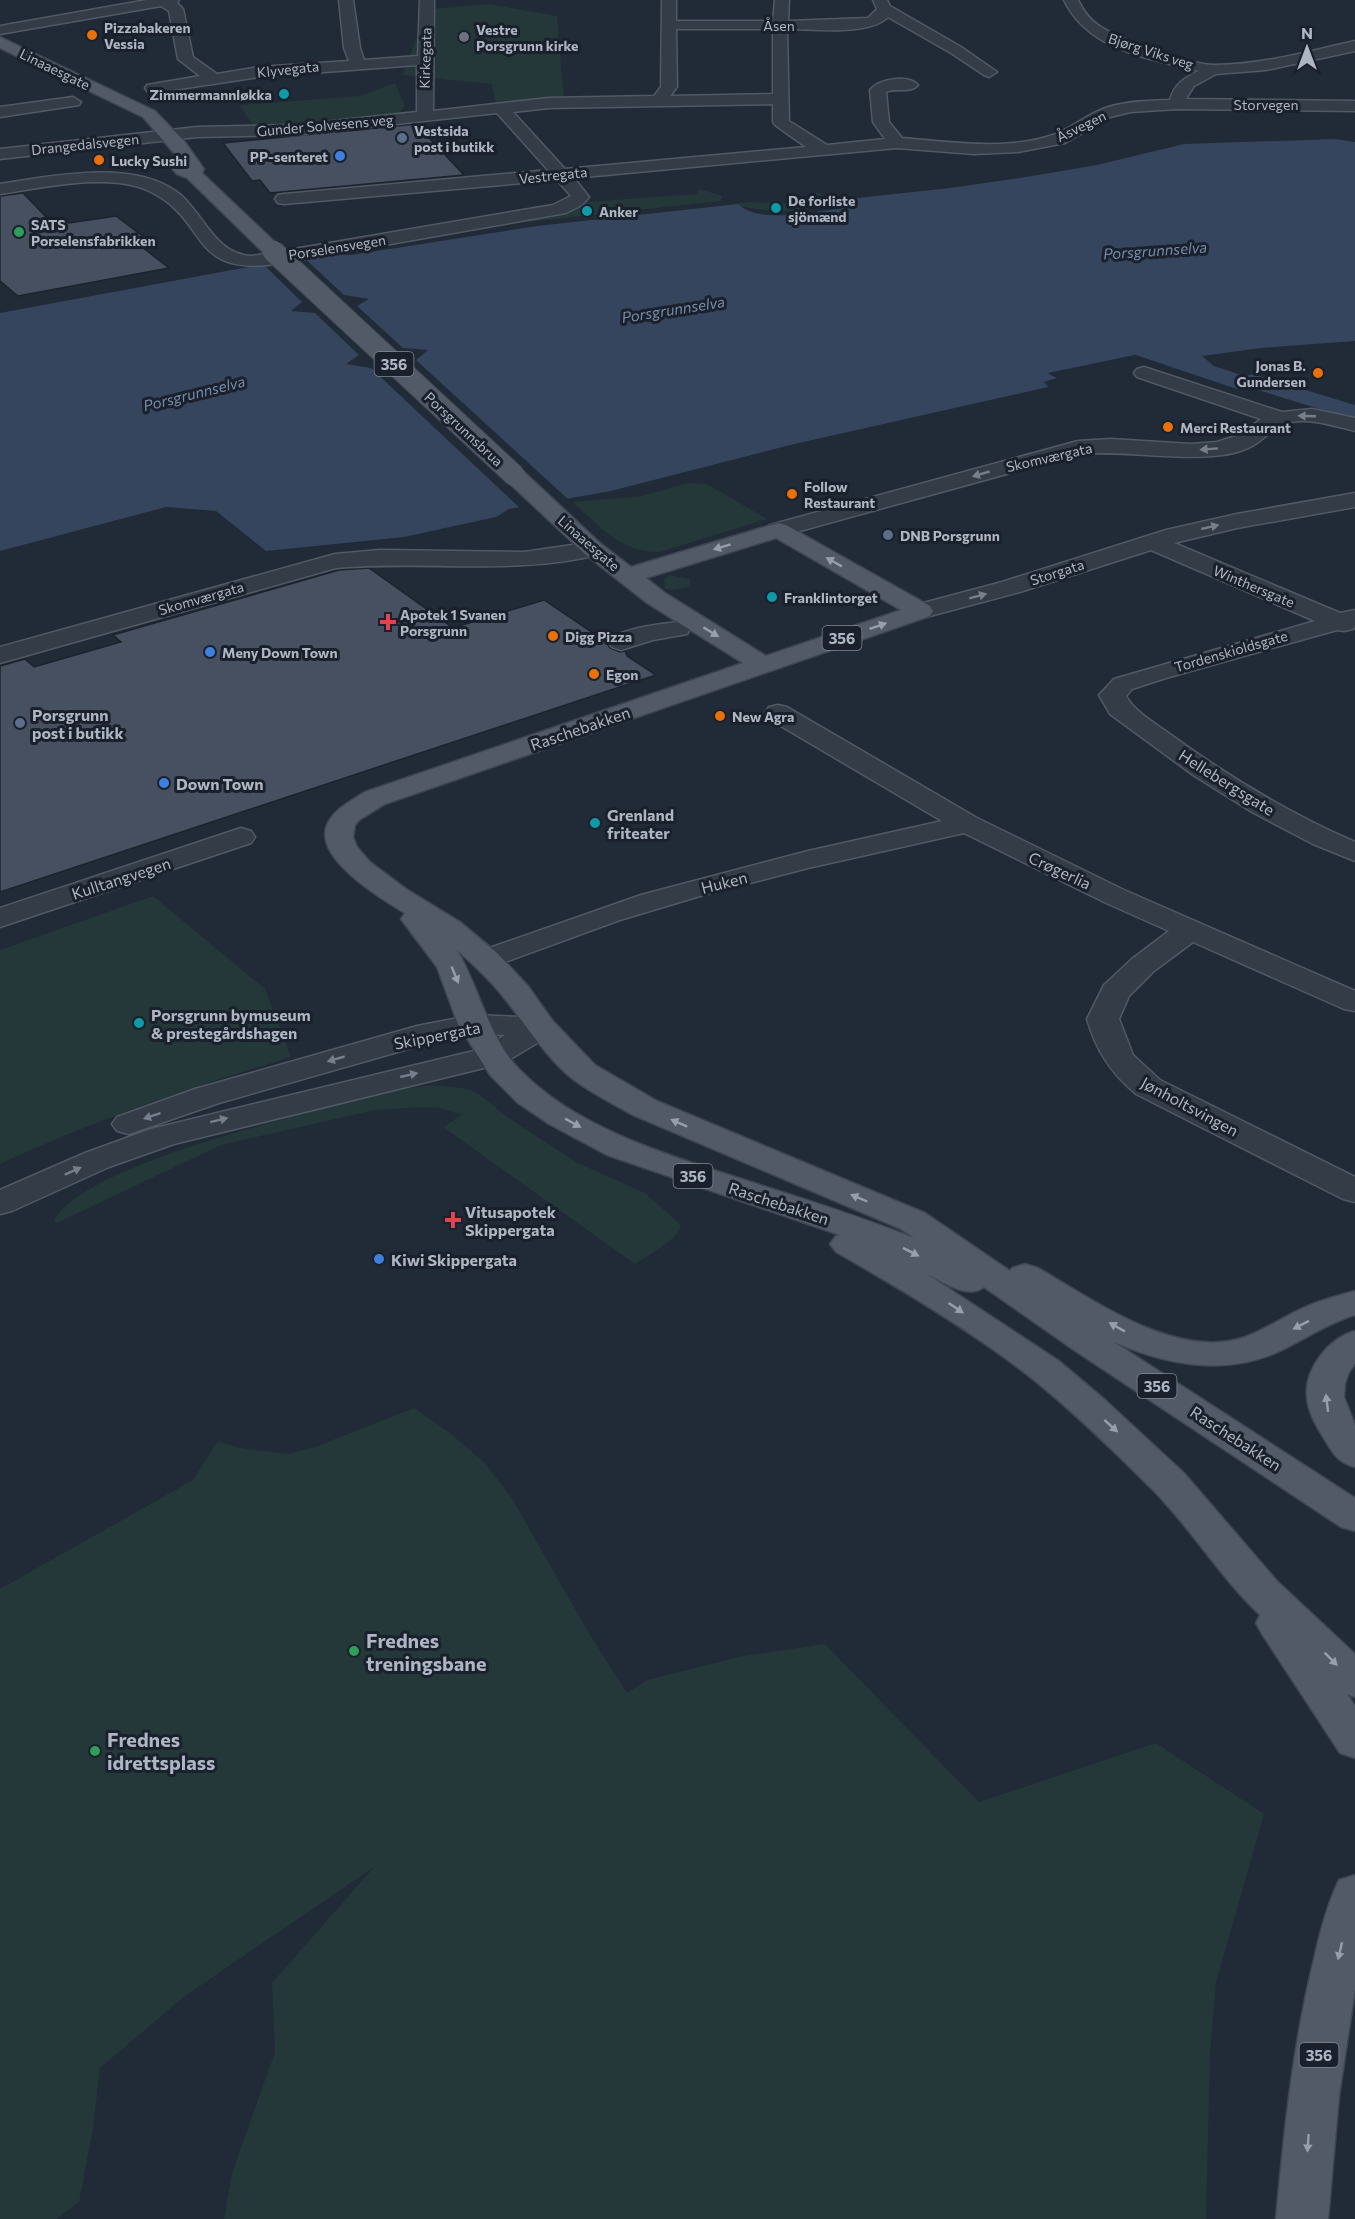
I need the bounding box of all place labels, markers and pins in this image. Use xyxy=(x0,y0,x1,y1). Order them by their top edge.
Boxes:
place label: Pizzabakeren Vessia xyxy=(104,19,191,52)
place label: Vestre Porsgrunn kirke xyxy=(476,21,578,54)
marker: Pizzabakeren Vessia xyxy=(85,28,99,42)
marker: Vestre Porsgrunn kirke xyxy=(457,30,471,44)
place label: Zimmermannløkka xyxy=(149,86,272,103)
marker: Zimmermannløkka xyxy=(277,87,291,101)
place label: Vestsida post i butikk xyxy=(414,122,494,155)
marker: Vestsida post i butikk xyxy=(395,131,409,145)
place label: PP-senteret xyxy=(250,148,328,165)
marker: PP-senteret xyxy=(333,149,347,163)
place label: Lucky Sushi xyxy=(111,152,187,169)
marker: Lucky Sushi xyxy=(92,153,106,167)
place label: De forliste sjömænd xyxy=(788,192,855,225)
marker: De forliste sjömænd xyxy=(769,201,783,215)
place label: Anker xyxy=(599,203,638,220)
marker: Anker xyxy=(580,204,594,218)
place label: SATS Porselensfabrikken xyxy=(31,216,156,249)
marker: SATS Porselensfabrikken xyxy=(12,225,26,239)
place label: Jonas B. Gundersen xyxy=(1237,357,1306,390)
marker: Jonas B. Gundersen xyxy=(1311,366,1325,380)
place label: Merci Restaurant xyxy=(1180,419,1291,436)
marker: Merci Restaurant xyxy=(1161,420,1175,434)
place label: Follow Restaurant xyxy=(804,478,875,511)
marker: Follow Restaurant xyxy=(785,487,799,501)
place label: DNB Porsgrunn xyxy=(900,527,1000,544)
marker: DNB Porsgrunn xyxy=(881,528,895,542)
place label: Franklintorget xyxy=(784,589,878,606)
marker: Franklintorget xyxy=(765,590,779,604)
place label: Apotek 1 Svanen Porsgrunn xyxy=(400,606,506,639)
marker: Apotek 1 Svanen Porsgrunn xyxy=(381,615,395,629)
place label: Digg Pizza xyxy=(565,628,632,645)
marker: Digg Pizza xyxy=(546,629,560,643)
place label: Meny Down Town xyxy=(222,644,338,661)
marker: Meny Down Town xyxy=(203,645,217,659)
place label: Egon xyxy=(606,666,638,683)
marker: Egon xyxy=(587,667,601,681)
place label: Porsgrunn post i butikk xyxy=(32,705,125,742)
place label: New Agra xyxy=(732,708,794,725)
marker: New Agra xyxy=(713,709,727,723)
marker: Porsgrunn post i butikk xyxy=(13,716,27,730)
place label: Down Town xyxy=(176,774,263,793)
marker: Down Town xyxy=(157,776,171,790)
place label: Grenland friteater xyxy=(607,805,674,842)
marker: Grenland friteater xyxy=(588,816,602,830)
place label: Porsgrunn bymuseum & prestegårdshagen xyxy=(151,1005,311,1042)
marker: Porsgrunn bymuseum & prestegårdshagen xyxy=(132,1016,146,1030)
place label: Vitusapotek Skippergata xyxy=(465,1202,557,1239)
marker: Vitusapotek Skippergata xyxy=(446,1213,460,1227)
place label: Kiwi Skippergata xyxy=(391,1250,517,1269)
marker: Kiwi Skippergata xyxy=(372,1252,386,1266)
place label: Frednes treningsbane xyxy=(366,1628,486,1675)
marker: Frednes treningsbane xyxy=(347,1644,361,1658)
place label: Frednes idrettsplass xyxy=(107,1727,215,1774)
marker: Frednes idrettsplass xyxy=(88,1744,102,1758)

